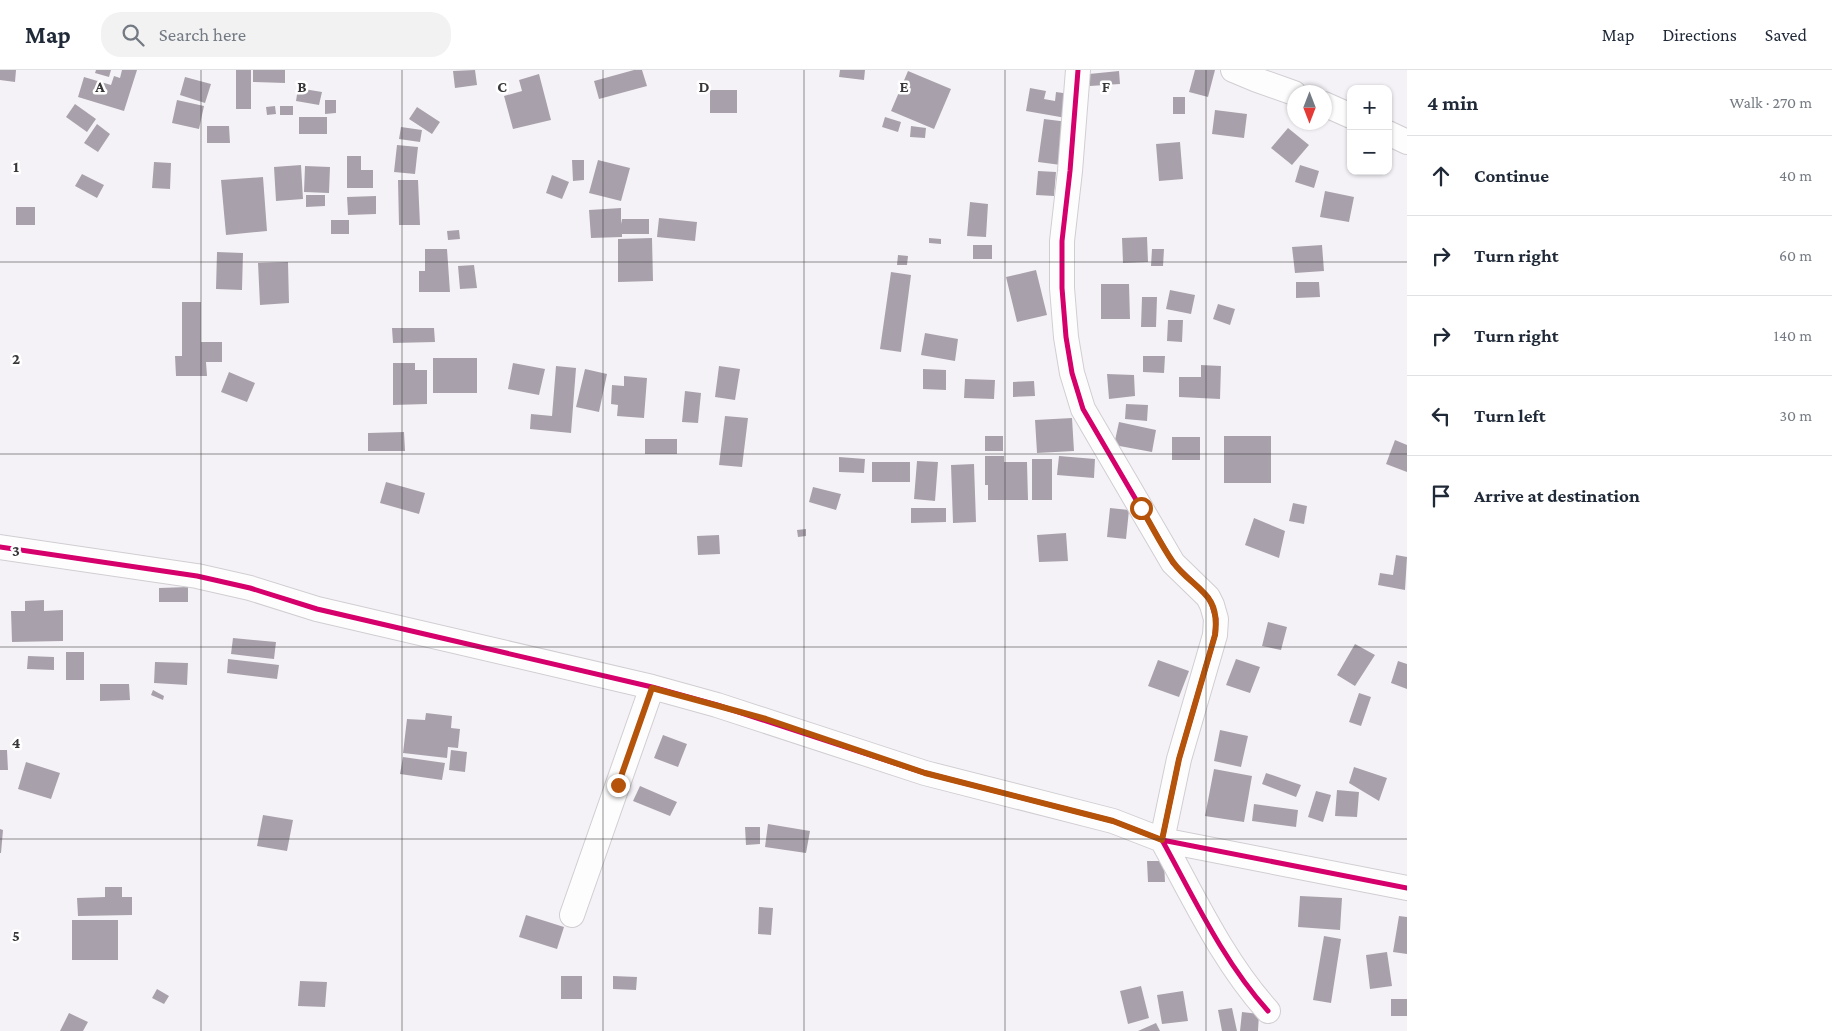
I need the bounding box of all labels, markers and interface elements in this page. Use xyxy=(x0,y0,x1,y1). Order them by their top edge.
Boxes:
search box xyxy=(101,12,451,57)
text: Map xyxy=(25,21,71,48)
icon: search xyxy=(119,21,147,49)
text: Search here xyxy=(159,24,246,45)
text: Map xyxy=(1602,25,1634,45)
text: Directions xyxy=(1662,25,1737,45)
text: Saved xyxy=(1765,25,1807,45)
text: A xyxy=(94,78,105,95)
text: B xyxy=(297,78,307,95)
text: C xyxy=(497,78,507,95)
text: D xyxy=(698,78,710,95)
text: E xyxy=(899,78,909,95)
text: F xyxy=(1102,78,1111,95)
north arrow xyxy=(1287,85,1332,130)
map controls xyxy=(1347,85,1392,175)
button: + xyxy=(1347,85,1392,130)
text: 4 min xyxy=(1427,91,1478,115)
text: Walk · 270 m xyxy=(1730,94,1812,111)
button: − xyxy=(1347,130,1392,175)
text: 1 xyxy=(13,158,19,175)
icon: ahead xyxy=(1427,162,1455,190)
text: Continue xyxy=(1474,165,1549,186)
text: 40 m xyxy=(1779,167,1812,184)
icon: right xyxy=(1427,242,1455,270)
text: Turn right xyxy=(1474,245,1559,266)
text: 60 m xyxy=(1779,247,1812,264)
icon: right xyxy=(1427,322,1455,350)
text: Turn right xyxy=(1474,325,1559,346)
text: 140 m xyxy=(1774,327,1812,344)
text: 2 xyxy=(12,350,20,367)
icon: left xyxy=(1427,402,1455,430)
text: Turn left xyxy=(1474,405,1546,426)
text: 30 m xyxy=(1780,407,1812,424)
icon: arrive xyxy=(1427,482,1455,510)
text: Arrive at destination xyxy=(1474,485,1640,506)
route start xyxy=(1130,497,1153,520)
text: 3 xyxy=(12,542,20,559)
text: 4 xyxy=(12,734,21,751)
route end xyxy=(607,774,630,797)
text: 5 xyxy=(12,927,20,944)

